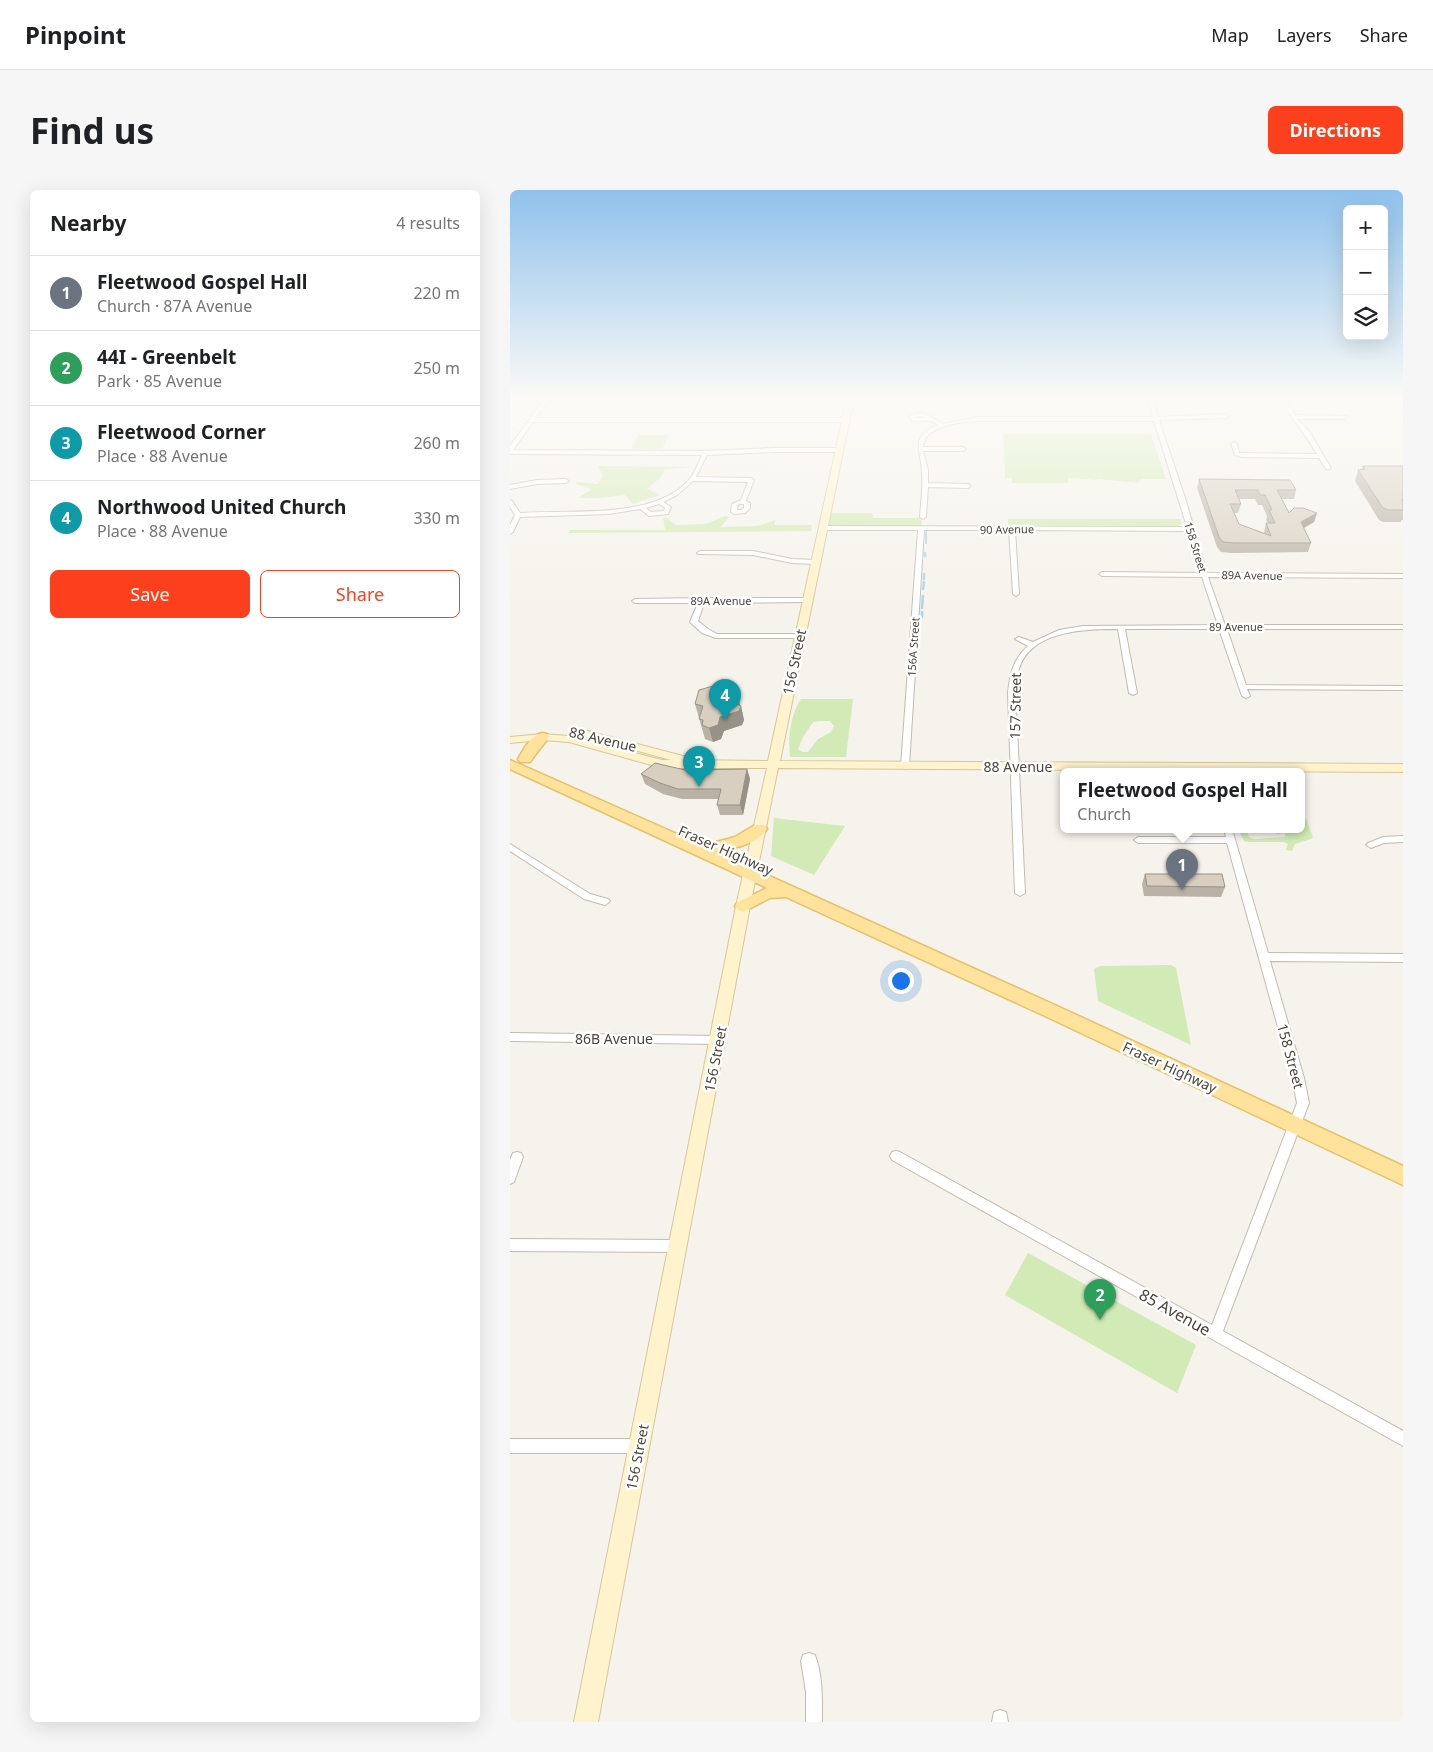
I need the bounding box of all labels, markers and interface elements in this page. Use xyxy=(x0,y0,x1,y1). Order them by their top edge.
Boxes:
text: Pinpoint xyxy=(25,18,126,51)
text: Map xyxy=(1211,23,1249,47)
text: Layers xyxy=(1277,23,1332,47)
text: Share xyxy=(1360,23,1408,47)
button: Directions xyxy=(1268,106,1403,154)
text: Find us xyxy=(30,107,154,154)
map controls xyxy=(1343,205,1388,340)
button: + xyxy=(1343,205,1388,250)
text: Nearby xyxy=(50,209,126,237)
text: 4 results xyxy=(396,212,460,234)
button: − xyxy=(1343,250,1388,295)
text: Fleetwood Gospel Hall xyxy=(97,269,307,295)
text: 1 xyxy=(61,282,71,304)
text: 220 m xyxy=(413,282,460,304)
text: Church · 87A Avenue xyxy=(97,295,252,317)
button: layers xyxy=(1343,295,1388,340)
text: 44I - Greenbelt xyxy=(97,344,236,370)
text: 2 xyxy=(61,357,71,379)
text: 250 m xyxy=(413,357,460,379)
text: Park · 85 Avenue xyxy=(97,370,222,392)
text: Fleetwood Corner xyxy=(97,419,266,445)
text: 3 xyxy=(61,432,71,454)
text: 260 m xyxy=(413,432,460,454)
text: Place · 88 Avenue xyxy=(97,445,228,467)
text: Northwood United Church xyxy=(97,494,346,520)
text: 4 xyxy=(61,507,71,529)
text: 330 m xyxy=(413,507,460,529)
text: Place · 88 Avenue xyxy=(97,520,228,542)
street label: 158 Street xyxy=(1181,520,1211,574)
street label: 90 Avenue xyxy=(980,521,1034,537)
street label: 89A Avenue xyxy=(1221,567,1283,583)
button: Save xyxy=(50,570,250,618)
button: Share xyxy=(260,570,460,618)
street label: 89A Avenue xyxy=(690,593,752,608)
street label: 156A Street xyxy=(903,617,923,677)
street label: 89 Avenue xyxy=(1209,619,1263,634)
street label: 156 Street xyxy=(778,627,810,697)
street label: 157 Street xyxy=(1005,672,1025,740)
pin: 4 xyxy=(709,679,741,720)
street label: 88 Avenue xyxy=(567,722,639,756)
pin: 3 xyxy=(683,746,715,787)
street label: 88 Avenue xyxy=(984,757,1053,776)
popup xyxy=(1060,768,1305,833)
text: Fleetwood Gospel Hall xyxy=(1077,777,1288,803)
text: Church xyxy=(1077,803,1131,825)
street label: Fraser Highway xyxy=(676,821,777,880)
pin: 1 xyxy=(1166,849,1198,890)
your location xyxy=(888,968,914,994)
street label: 158 Street xyxy=(1273,1021,1309,1091)
street label: 156 Street xyxy=(699,1024,731,1094)
street label: 86B Avenue xyxy=(575,1029,653,1048)
street label: Fraser Highway xyxy=(1120,1037,1221,1098)
pin: 2 xyxy=(1084,1279,1116,1320)
street label: 85 Avenue xyxy=(1135,1283,1215,1341)
street label: 156 Street xyxy=(621,1422,653,1492)

